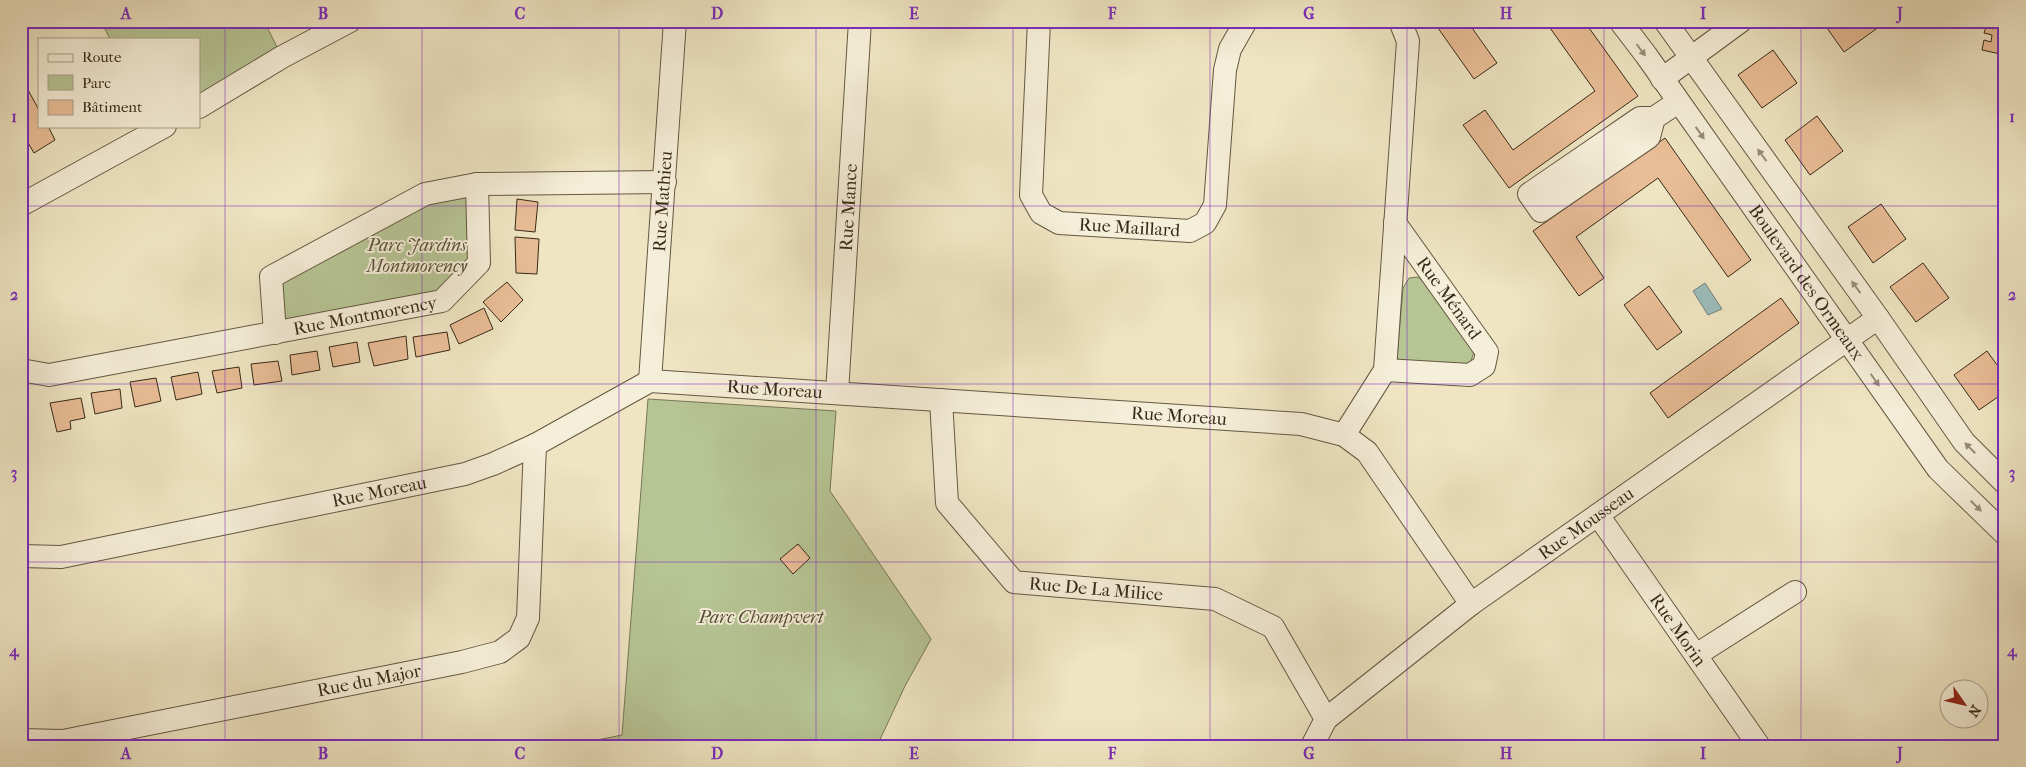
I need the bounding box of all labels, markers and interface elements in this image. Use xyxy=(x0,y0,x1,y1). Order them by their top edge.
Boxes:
text: A xyxy=(120,4,132,23)
text: B xyxy=(318,4,328,23)
text: C xyxy=(515,4,526,23)
text: D xyxy=(711,4,723,23)
text: E xyxy=(909,4,919,23)
text: F xyxy=(1107,4,1117,23)
text: G xyxy=(1303,4,1315,23)
text: H xyxy=(1500,4,1513,23)
text: I xyxy=(1700,4,1707,23)
text: J xyxy=(1895,4,1903,24)
legend xyxy=(38,38,200,128)
one-way arrow xyxy=(1636,43,1647,56)
text: Route xyxy=(82,48,122,66)
text: Parc xyxy=(82,74,111,92)
text: Bâtiment xyxy=(82,98,143,116)
text: 1 xyxy=(11,107,17,126)
text: 1 xyxy=(2009,107,2015,126)
one-way arrow xyxy=(1695,126,1705,140)
one-way arrow xyxy=(1757,148,1767,162)
street label: Rue Mathieu xyxy=(649,150,677,253)
street label: Rue Mance xyxy=(836,163,862,252)
street label: Boulevard des Ormeaux xyxy=(1744,201,1868,365)
street label: Rue Maillard xyxy=(1078,214,1181,241)
park label: Parc Jardins Montmorency xyxy=(365,235,468,277)
street label: Rue Ménard xyxy=(1412,253,1486,344)
one-way arrow xyxy=(1851,280,1861,294)
text: 2 xyxy=(10,285,18,304)
text: 2 xyxy=(2008,285,2016,304)
street label: Rue Montmorency xyxy=(291,292,440,340)
one-way arrow xyxy=(1870,373,1880,387)
street label: Rue Moreau xyxy=(726,376,823,403)
street label: Rue Moreau xyxy=(1130,403,1227,430)
one-way arrow xyxy=(1964,442,1976,454)
text: 3 xyxy=(11,463,17,483)
text: 3 xyxy=(2009,463,2015,483)
street label: Rue Moreau xyxy=(330,472,428,512)
street label: Rue Mousseau xyxy=(1535,483,1638,564)
one-way arrow xyxy=(1970,500,1982,512)
street label: Rue De La Milice xyxy=(1028,573,1164,606)
street label: Rue Morin xyxy=(1645,590,1711,671)
park label: Parc Champvert xyxy=(697,607,825,628)
text: 4 xyxy=(8,641,20,661)
text: 4 xyxy=(2006,641,2018,661)
street label: Rue du Major xyxy=(315,660,423,701)
north arrow xyxy=(1938,680,1988,730)
text: N xyxy=(1964,702,1984,720)
text: A xyxy=(120,744,132,763)
text: B xyxy=(318,744,328,763)
text: C xyxy=(515,744,526,763)
text: D xyxy=(711,744,723,763)
text: E xyxy=(909,744,919,763)
text: F xyxy=(1107,744,1117,763)
text: G xyxy=(1303,744,1315,763)
text: H xyxy=(1500,744,1513,763)
text: I xyxy=(1700,744,1707,763)
text: J xyxy=(1895,744,1903,764)

